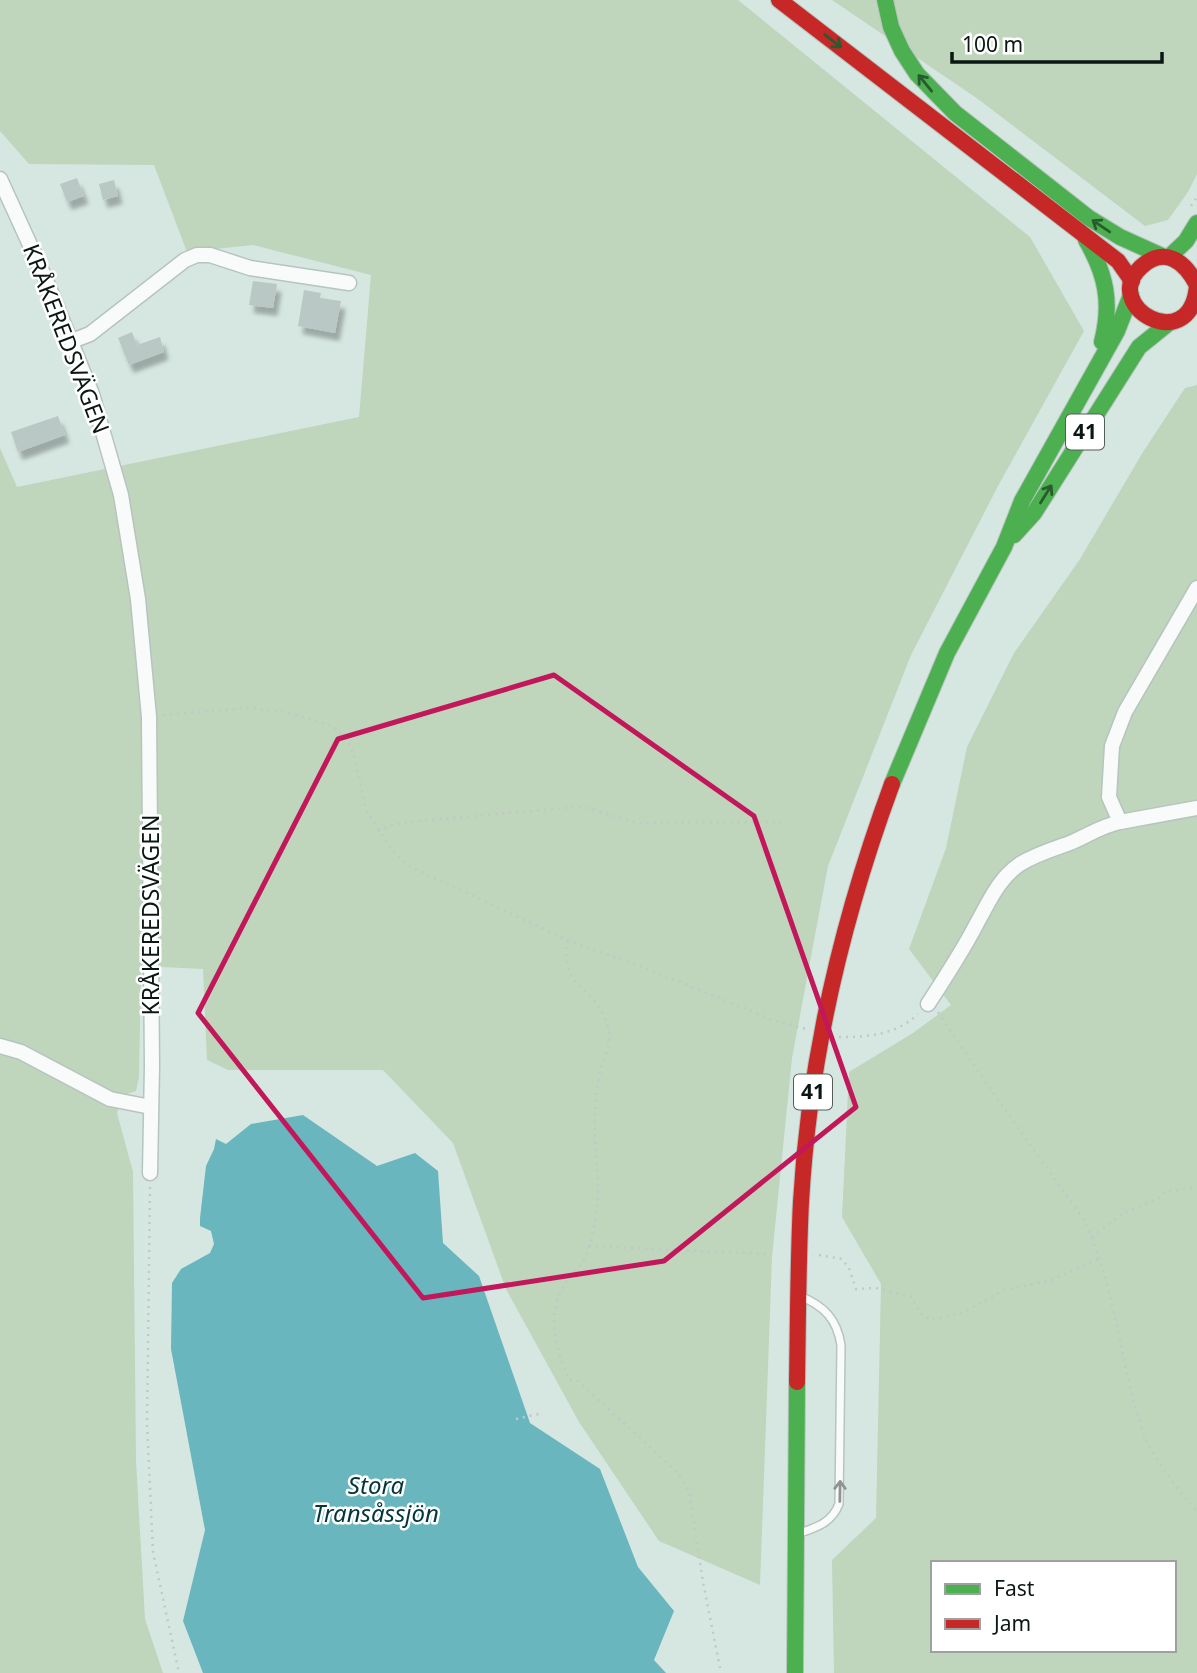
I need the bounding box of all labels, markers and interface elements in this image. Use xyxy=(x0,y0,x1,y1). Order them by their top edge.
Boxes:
scale bar xyxy=(952,21,1162,65)
text: 100 m xyxy=(962,30,1023,58)
one-way arrow xyxy=(824,34,842,49)
one-way arrow xyxy=(918,74,933,93)
one-way arrow xyxy=(1092,219,1111,233)
street label: KRÅKEREDSVÄGEN xyxy=(16,239,118,438)
road number: 41 xyxy=(1066,414,1104,450)
one-way arrow xyxy=(1040,484,1054,504)
street label: KRÅKEREDSVÄGEN xyxy=(134,815,166,1015)
road number: 41 xyxy=(794,1074,832,1110)
water label: Stora Transåssjön xyxy=(313,1468,439,1529)
one-way arrow xyxy=(833,1480,846,1503)
legend xyxy=(931,1561,1176,1652)
text: Fast xyxy=(994,1574,1035,1602)
text: Jam xyxy=(992,1609,1031,1637)

